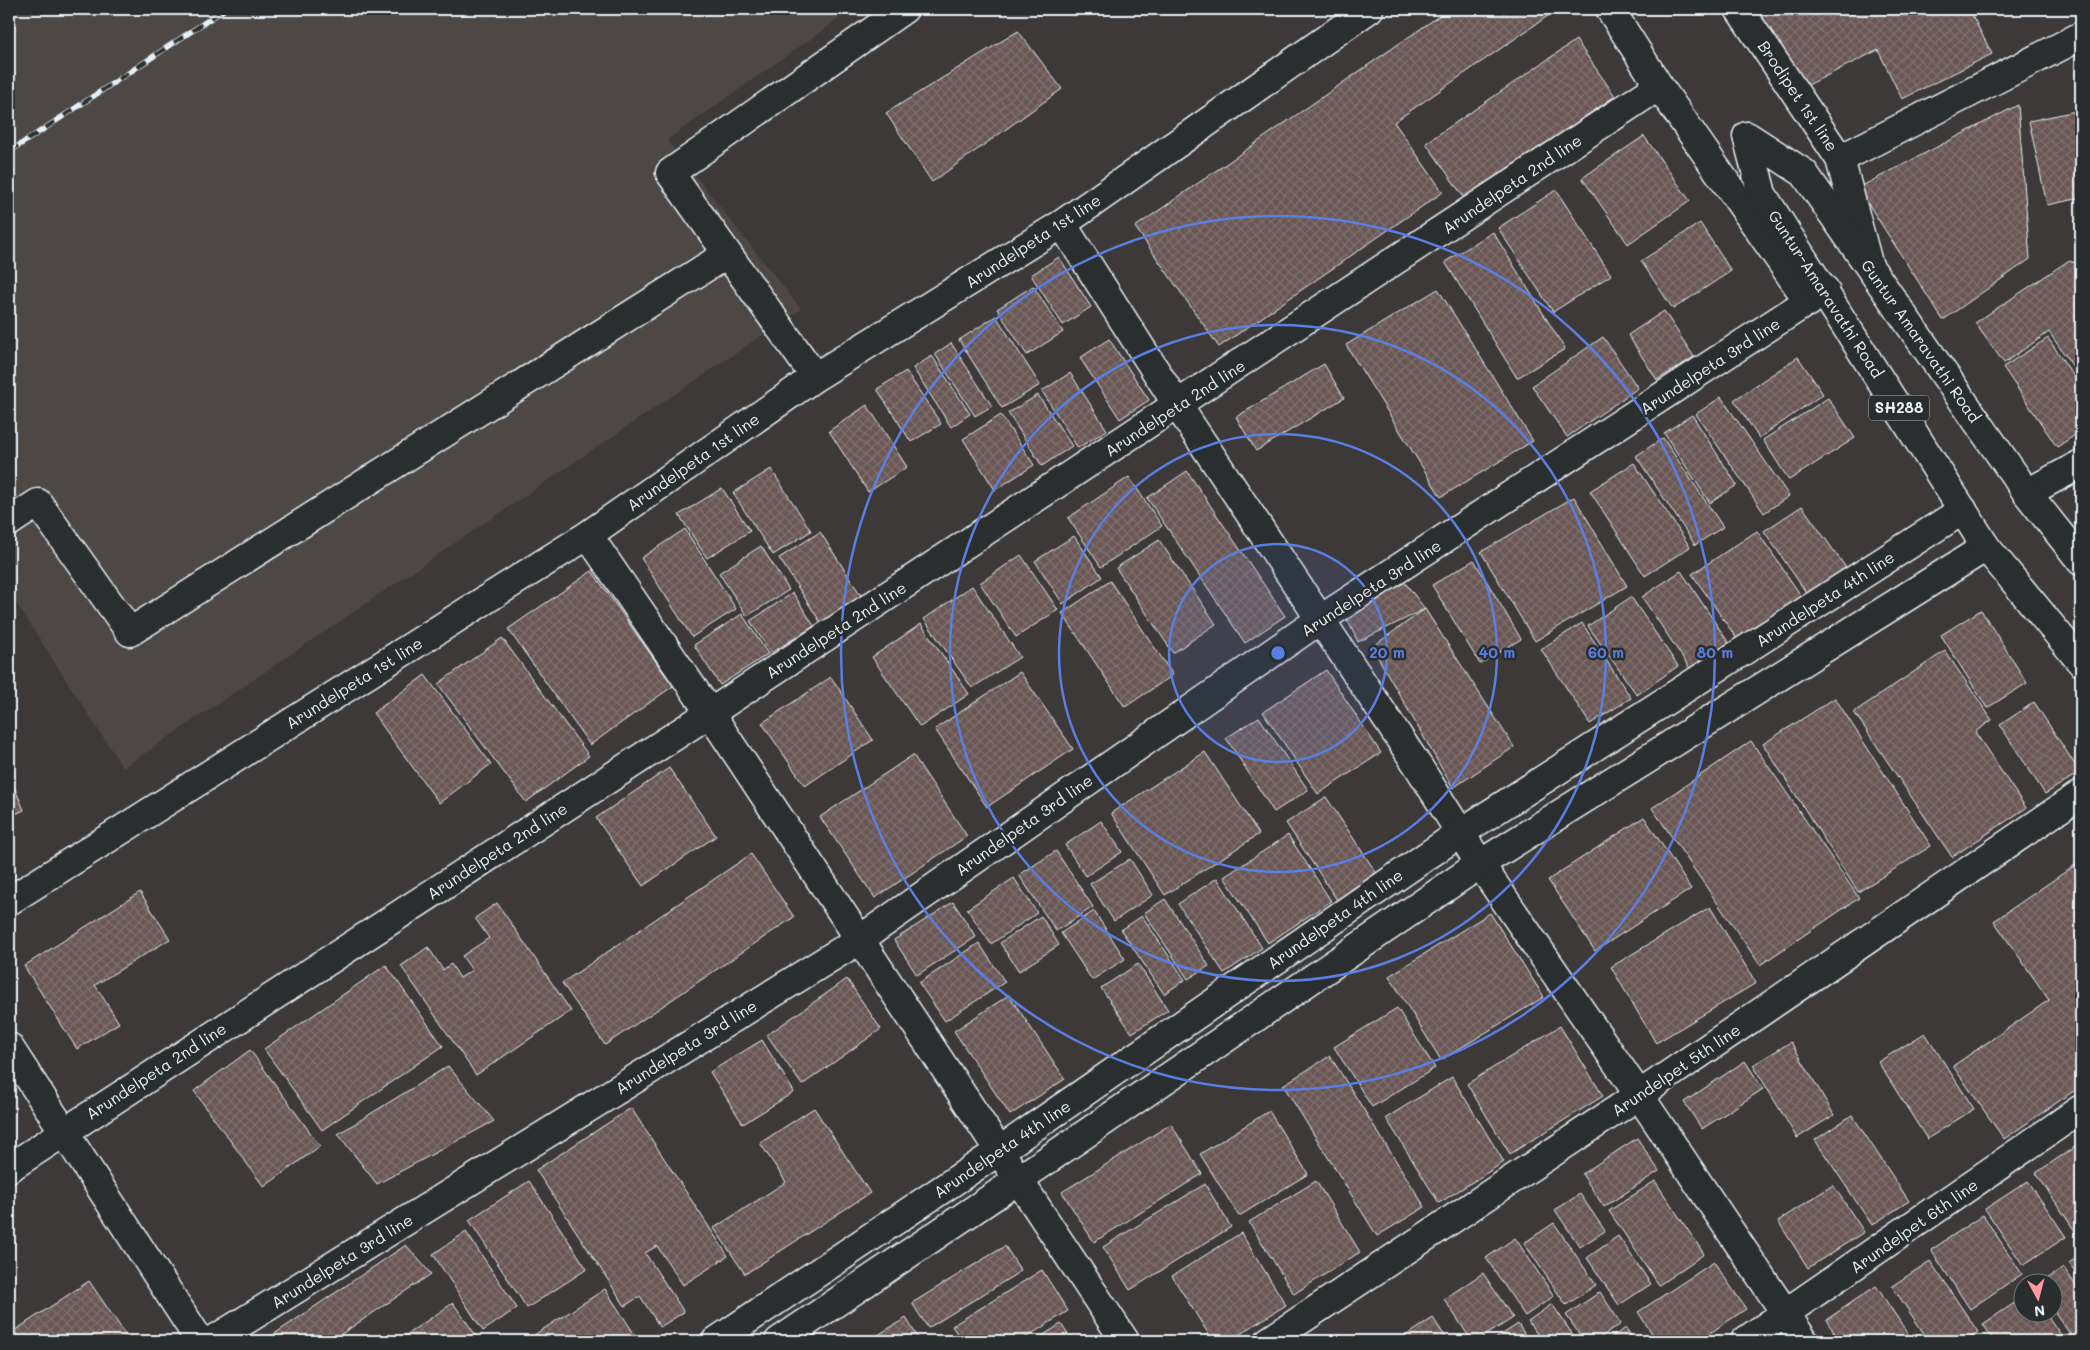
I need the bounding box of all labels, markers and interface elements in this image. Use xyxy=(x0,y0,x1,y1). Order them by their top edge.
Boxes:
street label: Brodipet 1st line xyxy=(1754,36,1843,155)
street label: Arundelpeta 2nd line xyxy=(1438,129,1585,238)
street label: Arundelpeta 1st line xyxy=(961,189,1104,292)
street label: Guntur-Amaravathi Road xyxy=(1764,206,1889,382)
street label: Guntur Amaravathi Road xyxy=(1857,255,1986,426)
street label: Arundelpeta 3rd line xyxy=(1636,312,1784,419)
street label: Arundelpeta 2nd line xyxy=(1100,354,1249,461)
road number: SH288 xyxy=(1869,396,1929,420)
street label: Arundelpeta 1st line xyxy=(622,408,763,515)
street label: Arundelpeta 3rd line xyxy=(1297,534,1445,641)
street label: Arundelpeta 4th line xyxy=(1752,546,1898,651)
street label: Arundelpeta 2nd line xyxy=(761,576,910,683)
street label: Arundelpeta 1st line xyxy=(281,632,426,733)
text: 20 m xyxy=(1369,642,1405,662)
text: 40 m xyxy=(1479,642,1515,662)
text: 60 m xyxy=(1588,642,1624,662)
text: 80 m xyxy=(1697,642,1733,662)
centre of rings xyxy=(1269,644,1287,662)
street label: Arundelpeta 3rd line xyxy=(951,769,1097,880)
street label: Arundelpeta 2nd line xyxy=(422,797,571,904)
street label: Arundelpeta 4th line xyxy=(1263,864,1407,973)
street label: Arundelpeta 3rd line xyxy=(611,994,760,1099)
street label: Arundelpeta 2nd line xyxy=(81,1017,230,1124)
street label: Arundelpet 5th line xyxy=(1607,1019,1744,1120)
street label: Arundelpeta 4th line xyxy=(929,1095,1074,1202)
street label: Arundelpet 6th line xyxy=(1846,1174,1982,1278)
street label: Arundelpeta 3rd line xyxy=(267,1208,416,1313)
north arrow xyxy=(2012,1272,2062,1322)
text: N xyxy=(2033,1301,2046,1321)

